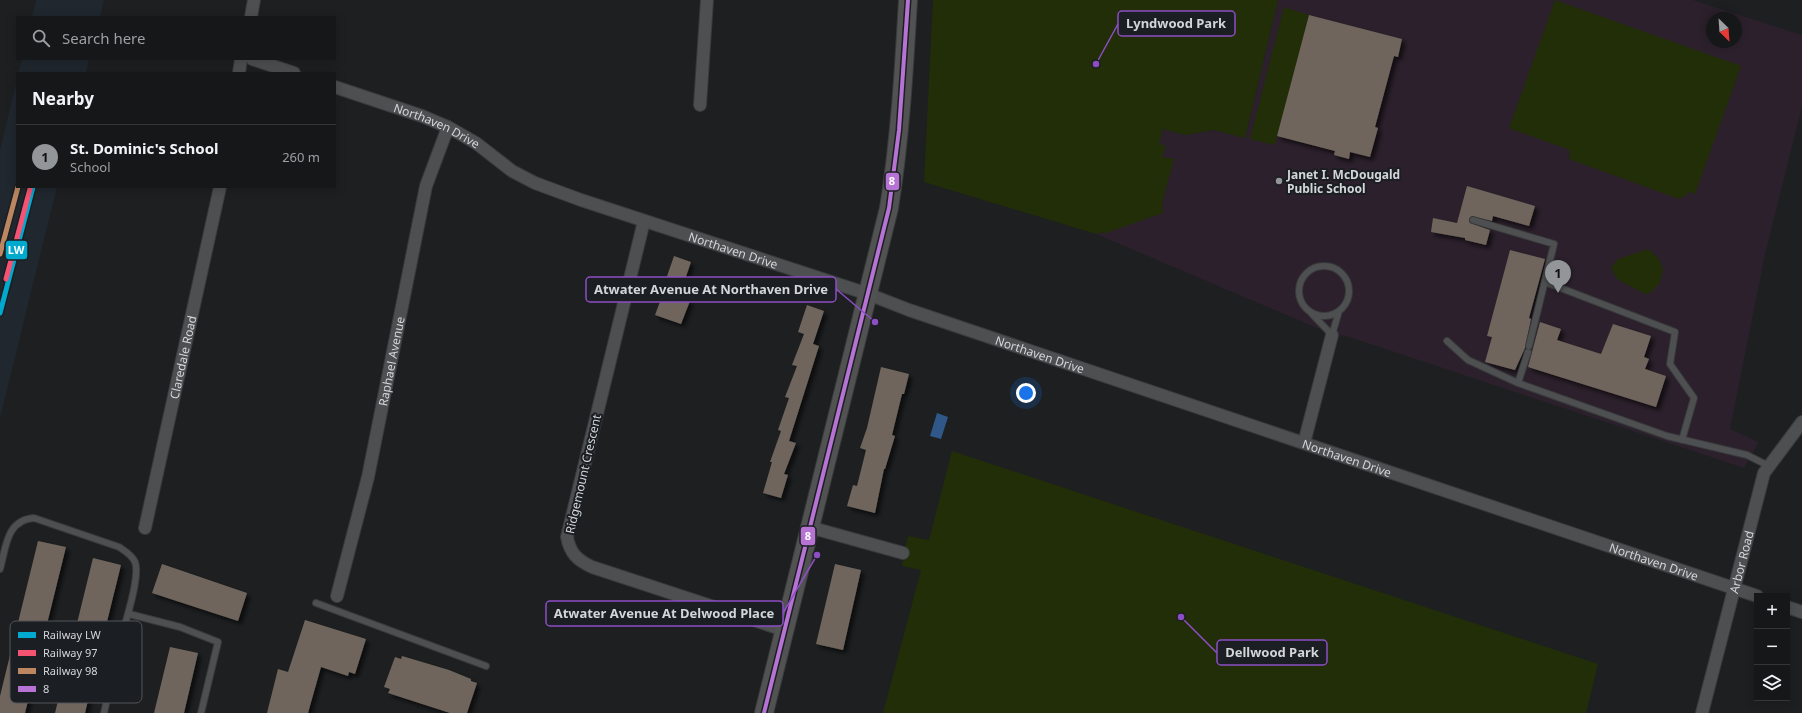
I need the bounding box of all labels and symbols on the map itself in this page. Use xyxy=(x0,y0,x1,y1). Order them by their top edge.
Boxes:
callout: Lyndwood Park xyxy=(1118,11,1235,36)
north arrow xyxy=(1706,12,1742,48)
text: Lyndwood Park xyxy=(1126,14,1227,32)
street label: Northaven Drive xyxy=(392,99,483,152)
place label: Janet I. McDougald Public School xyxy=(1286,166,1400,197)
line badge: 8 xyxy=(885,172,900,191)
text: 8 xyxy=(889,173,895,188)
marker: Janet I. McDougald Public School xyxy=(1274,176,1284,186)
street label: Northaven Drive xyxy=(686,227,780,272)
line badge: LW xyxy=(5,240,28,260)
text: LW xyxy=(8,242,25,257)
pin: 1 xyxy=(1545,260,1571,293)
callout: Atwater Avenue At Northaven Drive xyxy=(586,277,836,302)
text: Atwater Avenue At Northaven Drive xyxy=(594,280,828,298)
street label: Claredale Road xyxy=(165,314,200,400)
street label: Raphael Avenue xyxy=(374,315,408,408)
street label: Northaven Drive xyxy=(993,331,1087,377)
your location xyxy=(1016,383,1036,403)
street label: Ridgemount Crescent xyxy=(561,412,605,535)
street label: Northaven Drive xyxy=(1300,435,1394,481)
line badge: 8 xyxy=(800,526,816,546)
text: 8 xyxy=(805,528,811,543)
street label: Arbor Road xyxy=(1725,529,1757,595)
street label: Northaven Drive xyxy=(1607,538,1701,584)
callout: Atwater Avenue At Delwood Place xyxy=(546,601,783,626)
text: Atwater Avenue At Delwood Place xyxy=(554,604,775,622)
legend xyxy=(10,621,142,703)
text: Railway LW xyxy=(43,627,102,642)
callout: Dellwood Park xyxy=(1217,640,1327,665)
text: Dellwood Park xyxy=(1225,643,1320,661)
text: Railway 97 xyxy=(43,645,98,660)
text: Railway 98 xyxy=(43,663,98,678)
text: 8 xyxy=(43,681,49,696)

